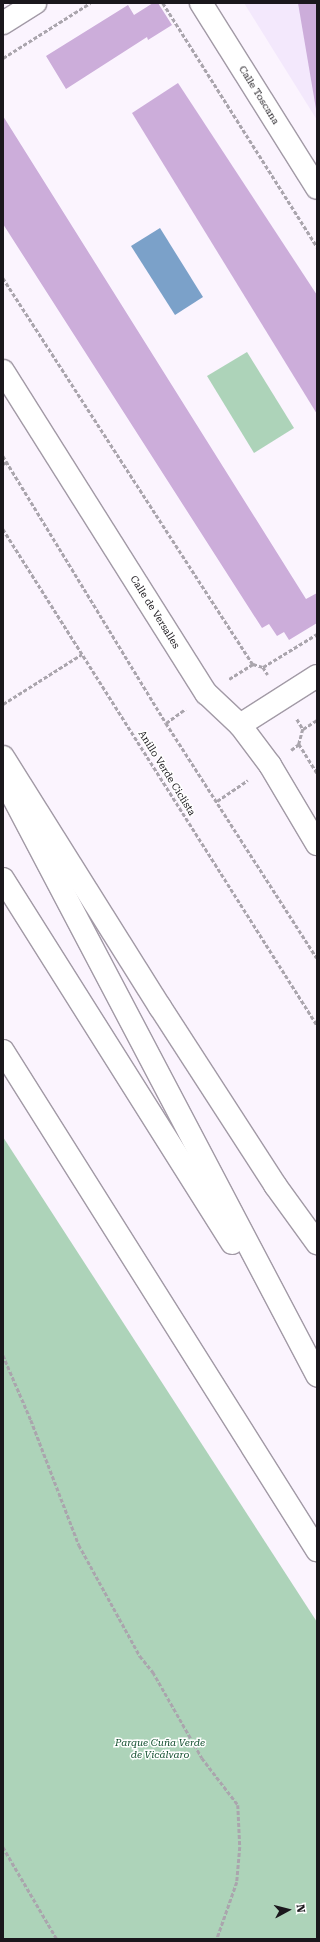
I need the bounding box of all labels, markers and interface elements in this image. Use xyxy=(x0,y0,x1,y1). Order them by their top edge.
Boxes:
street label: Calle Toscana xyxy=(236,64,282,126)
street label: Calle de Versalles xyxy=(128,573,182,651)
street label: Anillo Verde Ciclista xyxy=(136,728,198,818)
park label: Parque Cuña Verde de Vicálvaro xyxy=(115,1736,205,1760)
north arrow xyxy=(268,1890,308,1930)
text: N xyxy=(293,1903,307,1913)

